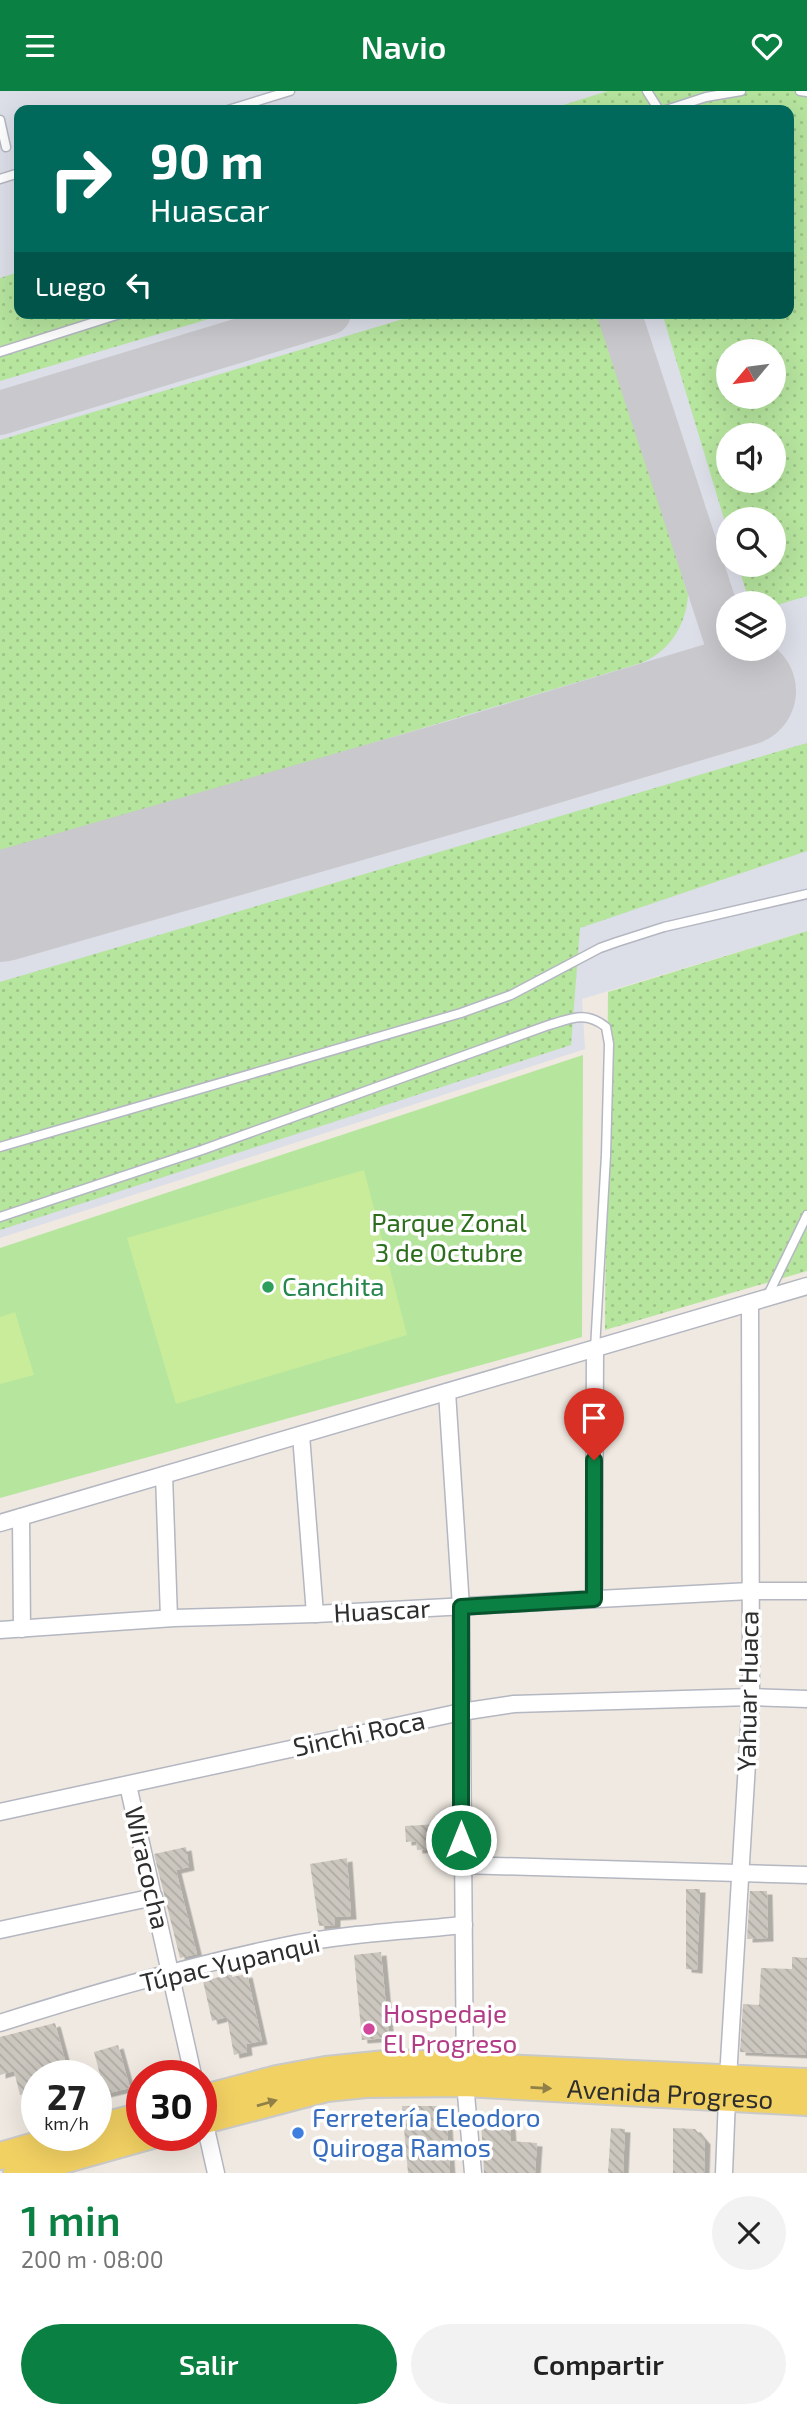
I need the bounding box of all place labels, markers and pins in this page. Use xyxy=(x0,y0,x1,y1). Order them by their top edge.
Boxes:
place label: Canchita xyxy=(282,1270,385,1301)
marker: Canchita xyxy=(260,1279,276,1295)
pin xyxy=(564,1388,624,1460)
place label: Hospedaje El Progreso xyxy=(383,1997,517,2058)
marker: Hospedaje El Progreso xyxy=(361,2021,377,2037)
place label: Ferretería Eleodoro Quiroga Ramos xyxy=(312,2101,540,2162)
marker: Ferretería Eleodoro Quiroga Ramos xyxy=(290,2125,306,2141)

